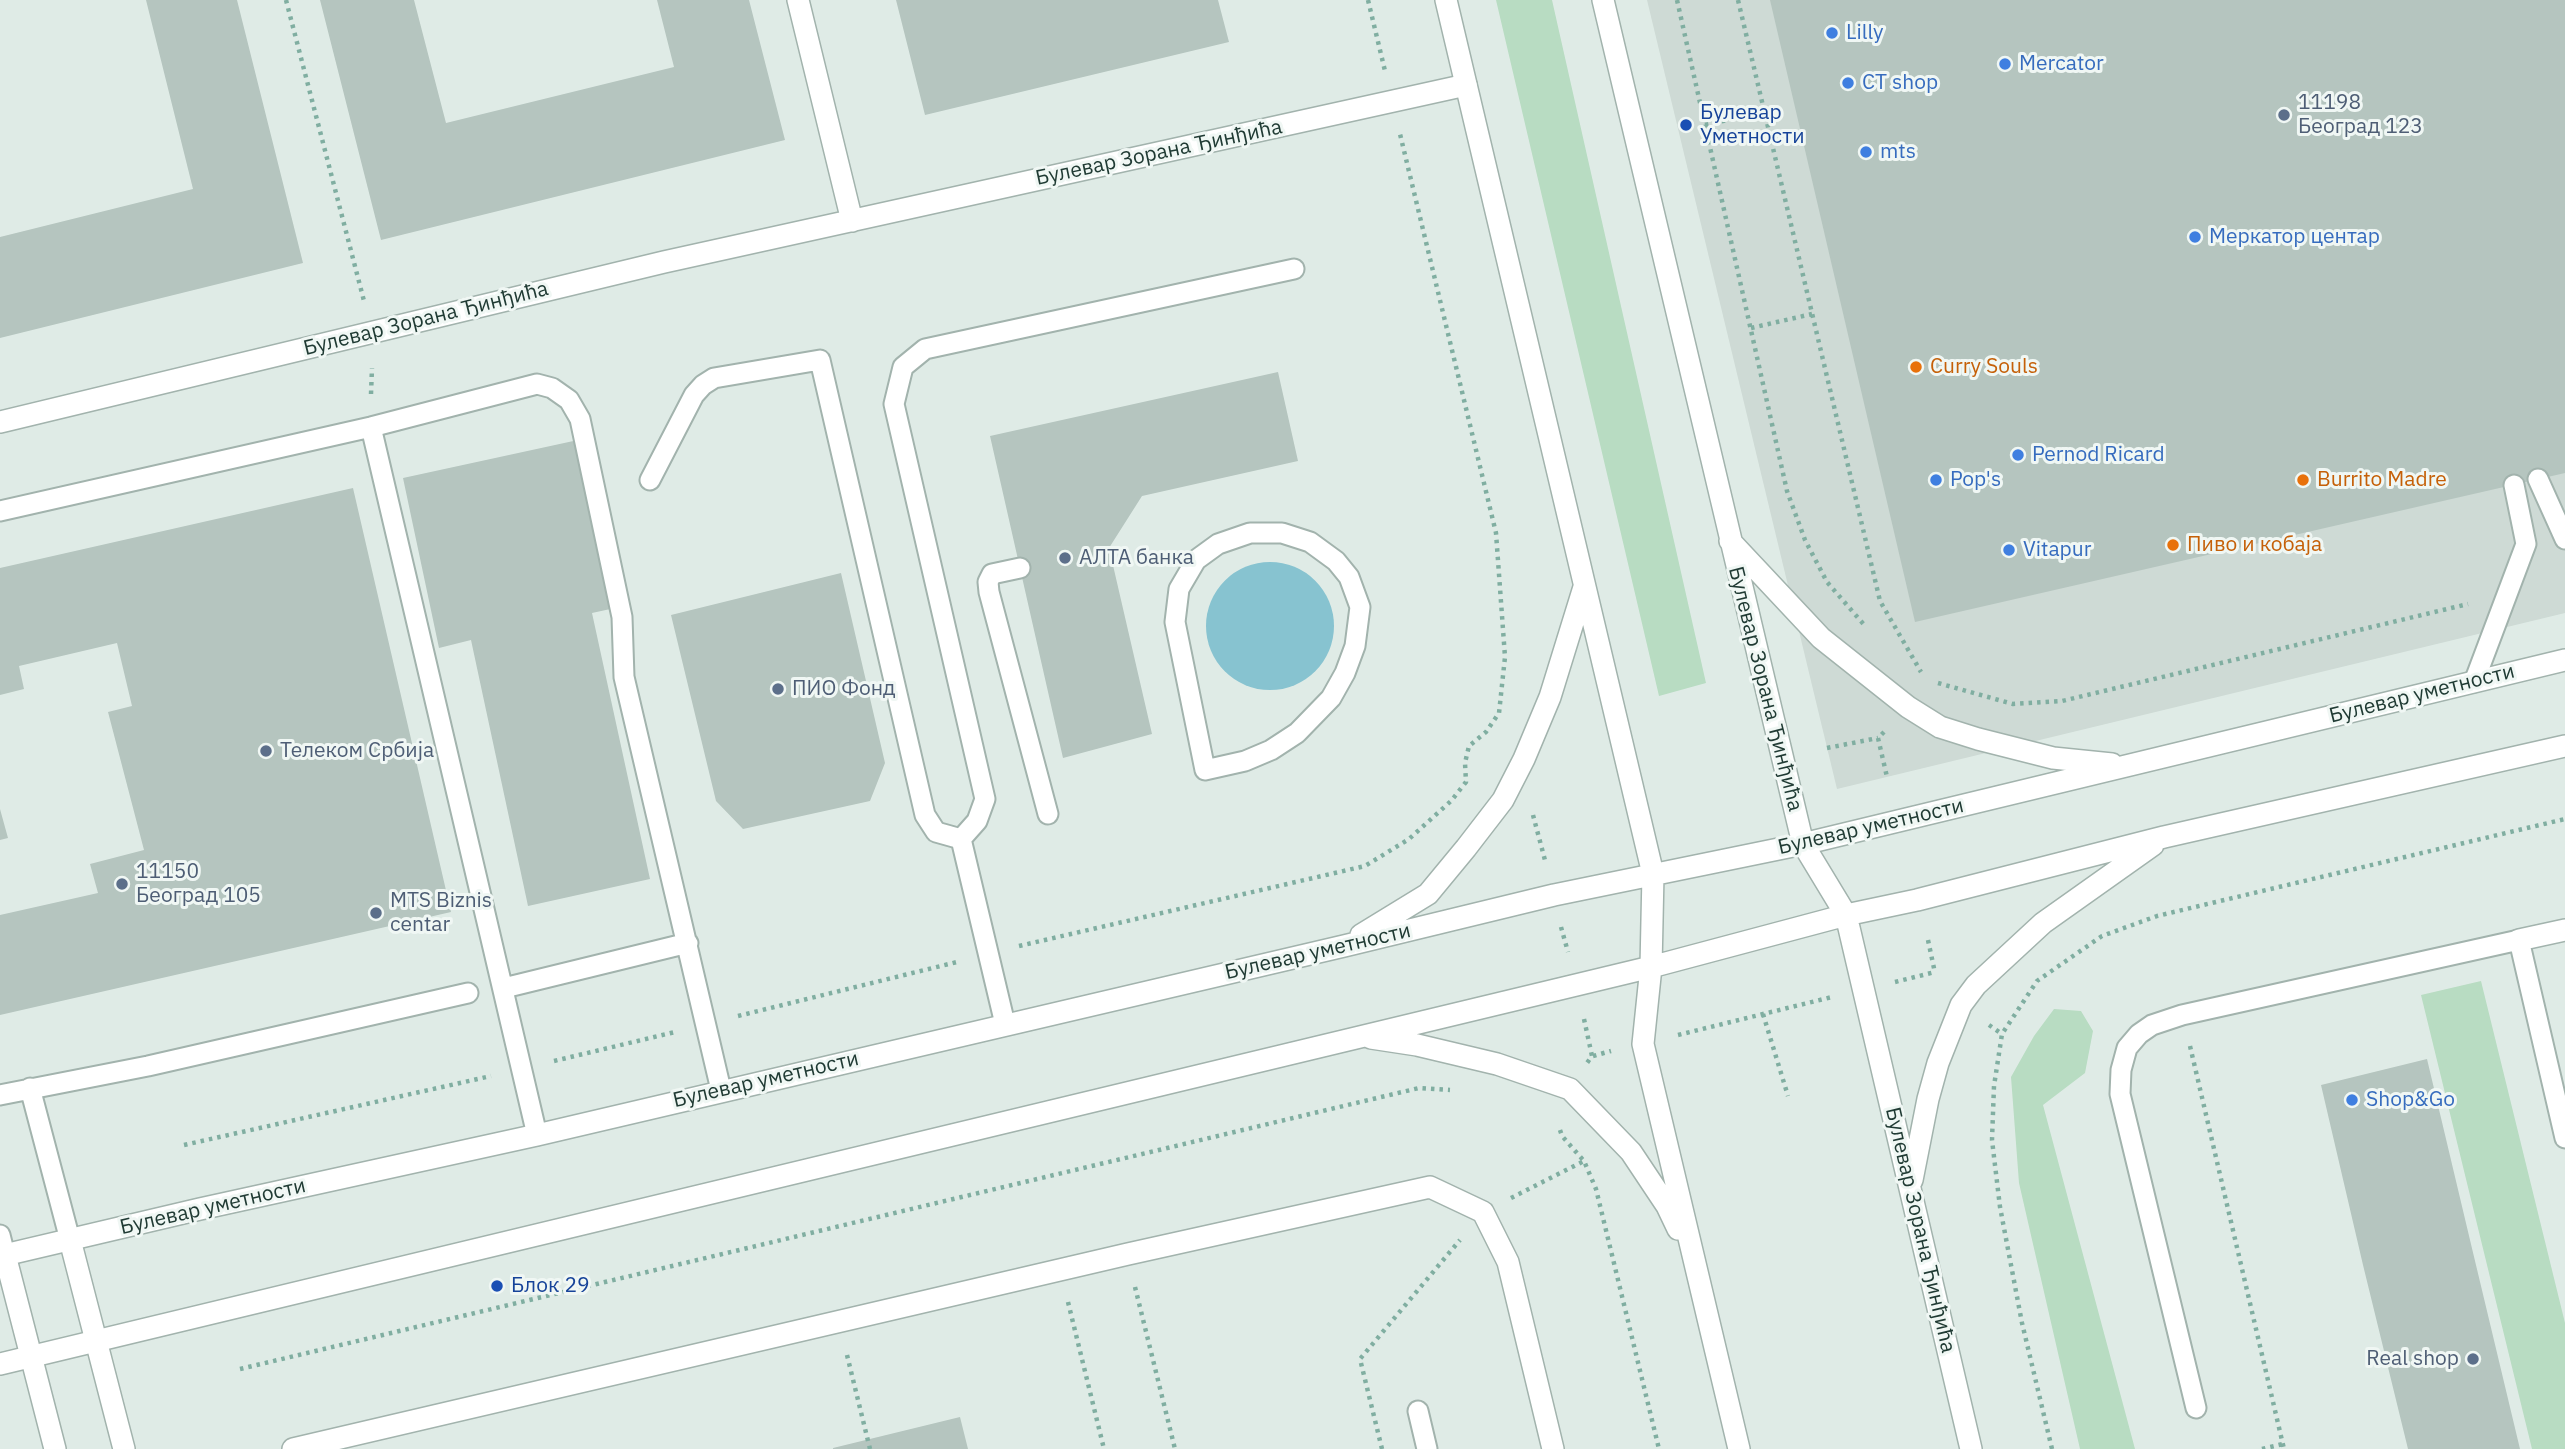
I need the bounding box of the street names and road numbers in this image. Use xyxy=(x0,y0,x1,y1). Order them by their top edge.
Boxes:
street label: Булевар Зорана Ђинђића xyxy=(1033,115,1285,191)
street label: Булевар Зорана Ђинђића xyxy=(301,276,551,362)
street label: Булевар Зорана Ђинђића xyxy=(1722,564,1808,814)
street label: Булевар уметности xyxy=(2327,659,2517,729)
street label: Булевар уметности xyxy=(1776,793,1966,861)
street label: Булевар уметности xyxy=(1223,918,1413,986)
street label: Булевар уметности xyxy=(671,1046,861,1114)
street label: Булевар Зорана Ђинђића xyxy=(1879,1105,1961,1355)
street label: Булевар уметности xyxy=(118,1173,308,1241)

